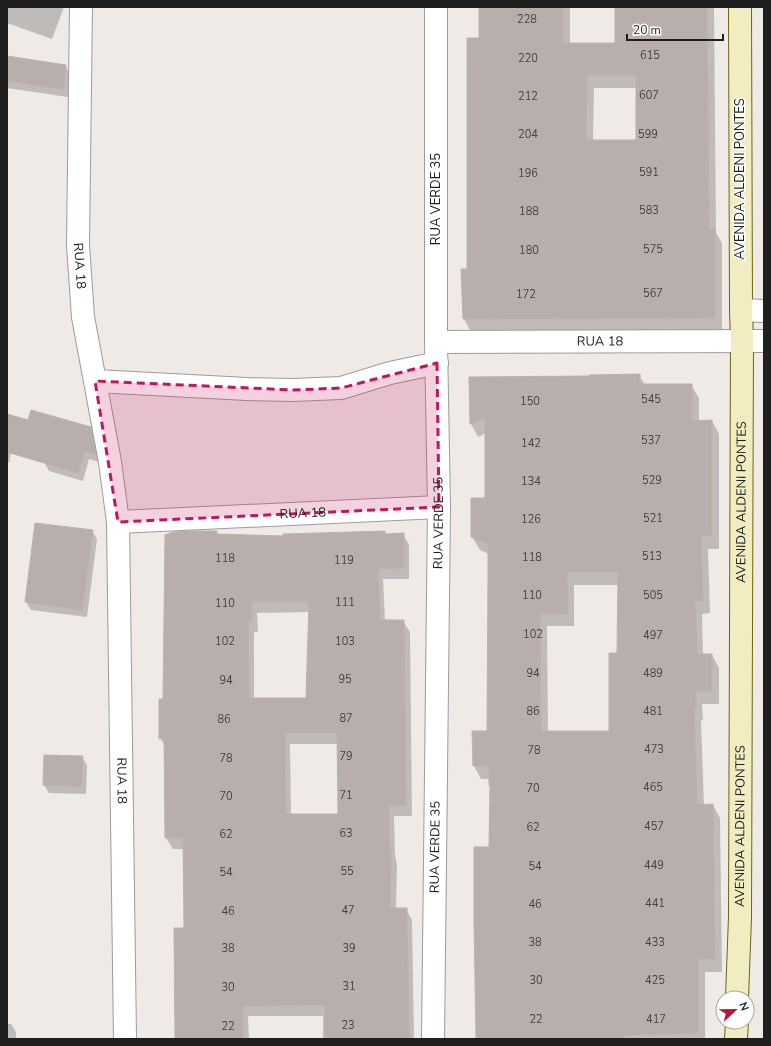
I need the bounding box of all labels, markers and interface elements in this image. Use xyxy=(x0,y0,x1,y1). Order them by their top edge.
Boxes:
house number: 228 xyxy=(517,12,537,27)
scale bar xyxy=(627,16,723,42)
text: 20 m xyxy=(633,22,661,38)
house number: 615 xyxy=(640,48,660,63)
house number: 220 xyxy=(518,51,538,66)
house number: 607 xyxy=(639,88,659,103)
house number: 212 xyxy=(518,89,538,104)
street label: AVENIDA ALDENI PONTES xyxy=(731,98,749,260)
house number: 204 xyxy=(518,127,538,142)
house number: 599 xyxy=(638,127,658,142)
street label: RUA VERDE 35 xyxy=(427,153,445,245)
house number: 591 xyxy=(639,165,659,180)
house number: 196 xyxy=(518,166,538,181)
house number: 583 xyxy=(639,203,659,218)
house number: 188 xyxy=(519,204,539,219)
street label: RUA 18 xyxy=(69,242,90,290)
house number: 575 xyxy=(643,242,663,257)
house number: 180 xyxy=(519,243,539,258)
house number: 567 xyxy=(643,286,663,301)
house number: 172 xyxy=(516,287,536,302)
street label: RUA 18 xyxy=(577,332,623,351)
house number: 545 xyxy=(641,392,661,407)
house number: 150 xyxy=(520,394,540,409)
street label: AVENIDA ALDENI PONTES xyxy=(732,421,751,583)
house number: 537 xyxy=(641,433,661,448)
house number: 142 xyxy=(521,436,541,451)
house number: 529 xyxy=(642,473,662,488)
house number: 134 xyxy=(521,474,541,489)
street label: RUA VERDE 35 xyxy=(429,476,448,569)
street label: RUA 18 xyxy=(279,503,327,523)
house number: 521 xyxy=(643,511,663,526)
house number: 126 xyxy=(521,512,541,527)
house number: 513 xyxy=(642,549,662,564)
house number: 118 xyxy=(522,550,542,565)
house number: 118 xyxy=(215,551,235,566)
house number: 119 xyxy=(334,553,354,568)
house number: 110 xyxy=(522,588,542,603)
house number: 505 xyxy=(643,588,663,603)
house number: 111 xyxy=(335,595,355,610)
house number: 110 xyxy=(215,596,235,611)
house number: 102 xyxy=(523,627,543,642)
house number: 497 xyxy=(643,628,663,643)
house number: 102 xyxy=(215,634,235,649)
house number: 103 xyxy=(335,634,355,649)
house number: 94 xyxy=(526,666,540,681)
house number: 489 xyxy=(643,666,663,681)
house number: 95 xyxy=(338,672,352,687)
house number: 94 xyxy=(219,673,233,688)
house number: 86 xyxy=(526,704,540,719)
house number: 481 xyxy=(643,704,663,719)
house number: 87 xyxy=(339,711,353,726)
house number: 86 xyxy=(217,712,231,727)
house number: 473 xyxy=(644,742,664,757)
house number: 78 xyxy=(527,743,541,758)
street label: AVENIDA ALDENI PONTES xyxy=(731,745,750,907)
house number: 79 xyxy=(339,749,353,764)
house number: 78 xyxy=(219,751,233,766)
street label: RUA 18 xyxy=(112,757,131,804)
house number: 465 xyxy=(643,780,663,795)
house number: 70 xyxy=(526,781,540,796)
house number: 71 xyxy=(339,788,353,803)
house number: 70 xyxy=(219,789,233,804)
street label: RUA VERDE 35 xyxy=(426,801,445,893)
house number: 457 xyxy=(644,819,664,834)
house number: 62 xyxy=(526,820,540,835)
house number: 63 xyxy=(339,826,353,841)
house number: 62 xyxy=(219,827,233,842)
house number: 449 xyxy=(644,858,664,873)
house number: 54 xyxy=(528,859,542,874)
house number: 55 xyxy=(340,864,354,879)
house number: 54 xyxy=(219,865,233,880)
house number: 441 xyxy=(645,896,665,911)
house number: 46 xyxy=(528,897,542,912)
house number: 47 xyxy=(341,903,355,918)
house number: 46 xyxy=(221,904,235,919)
house number: 38 xyxy=(528,935,542,950)
house number: 433 xyxy=(645,935,665,950)
house number: 38 xyxy=(221,941,235,956)
house number: 39 xyxy=(342,941,356,956)
house number: 30 xyxy=(529,973,543,988)
house number: 425 xyxy=(645,973,665,988)
house number: 31 xyxy=(342,979,356,994)
house number: 30 xyxy=(221,980,235,995)
north arrow xyxy=(715,990,755,1030)
text: N xyxy=(735,1000,752,1013)
house number: 22 xyxy=(529,1012,543,1027)
house number: 417 xyxy=(646,1012,666,1027)
house number: 23 xyxy=(341,1018,355,1033)
house number: 22 xyxy=(221,1019,235,1034)

